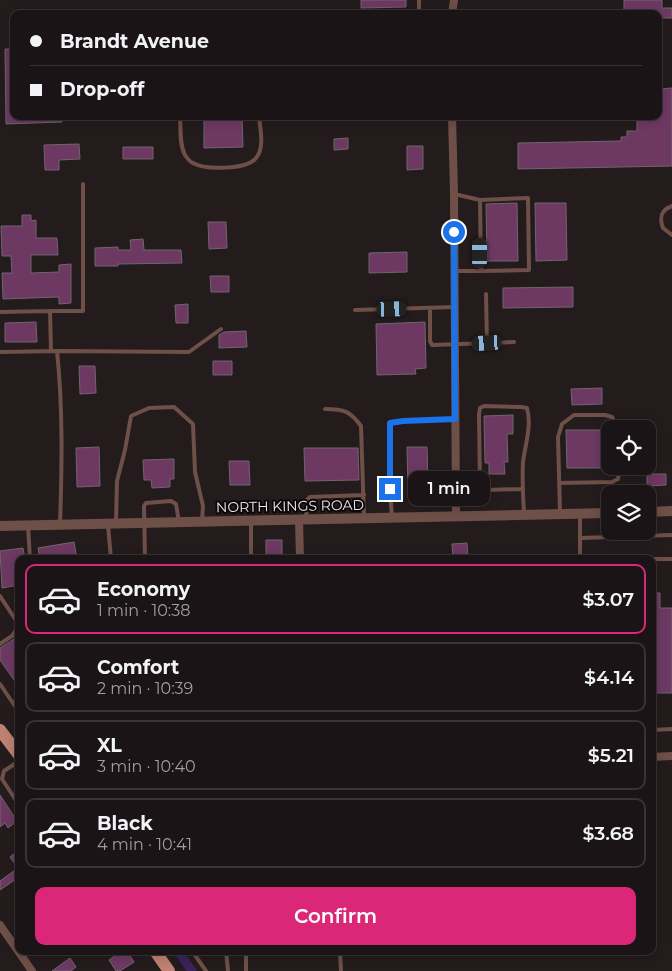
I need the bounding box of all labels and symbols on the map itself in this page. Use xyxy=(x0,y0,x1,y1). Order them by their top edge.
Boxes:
route start xyxy=(443,221,465,243)
car xyxy=(472,238,487,268)
car xyxy=(376,301,407,317)
car xyxy=(471,335,502,351)
callout: 1 min xyxy=(408,472,490,506)
route end xyxy=(379,478,401,500)
street label: NORTH KINGS ROAD xyxy=(216,496,364,516)

